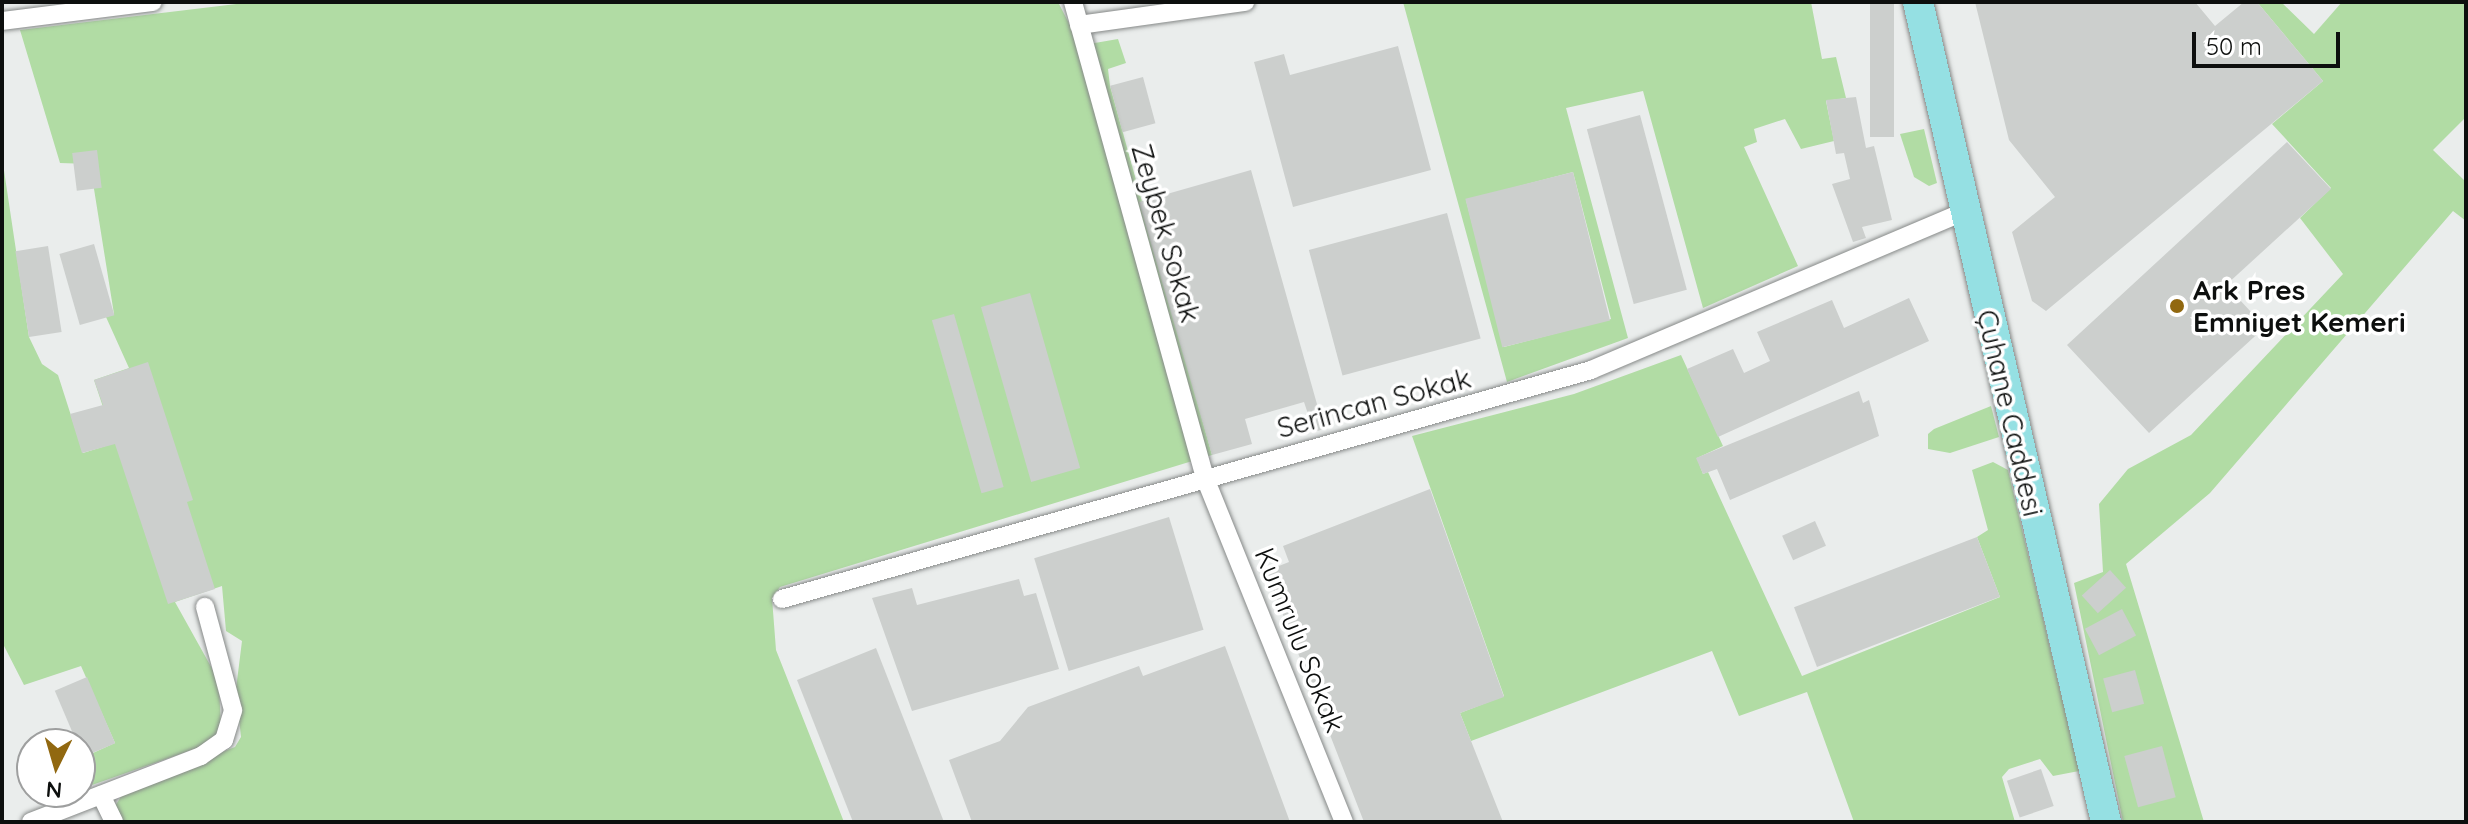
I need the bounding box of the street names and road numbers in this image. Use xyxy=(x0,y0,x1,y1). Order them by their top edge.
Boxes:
street label: Zeybek Sokak xyxy=(1124,140,1208,326)
street label: Çuhane Caddesi xyxy=(1970,306,2050,520)
street label: Serincan Sokak xyxy=(1273,361,1475,445)
street label: Kumrulu Sokak xyxy=(1248,543,1352,737)

